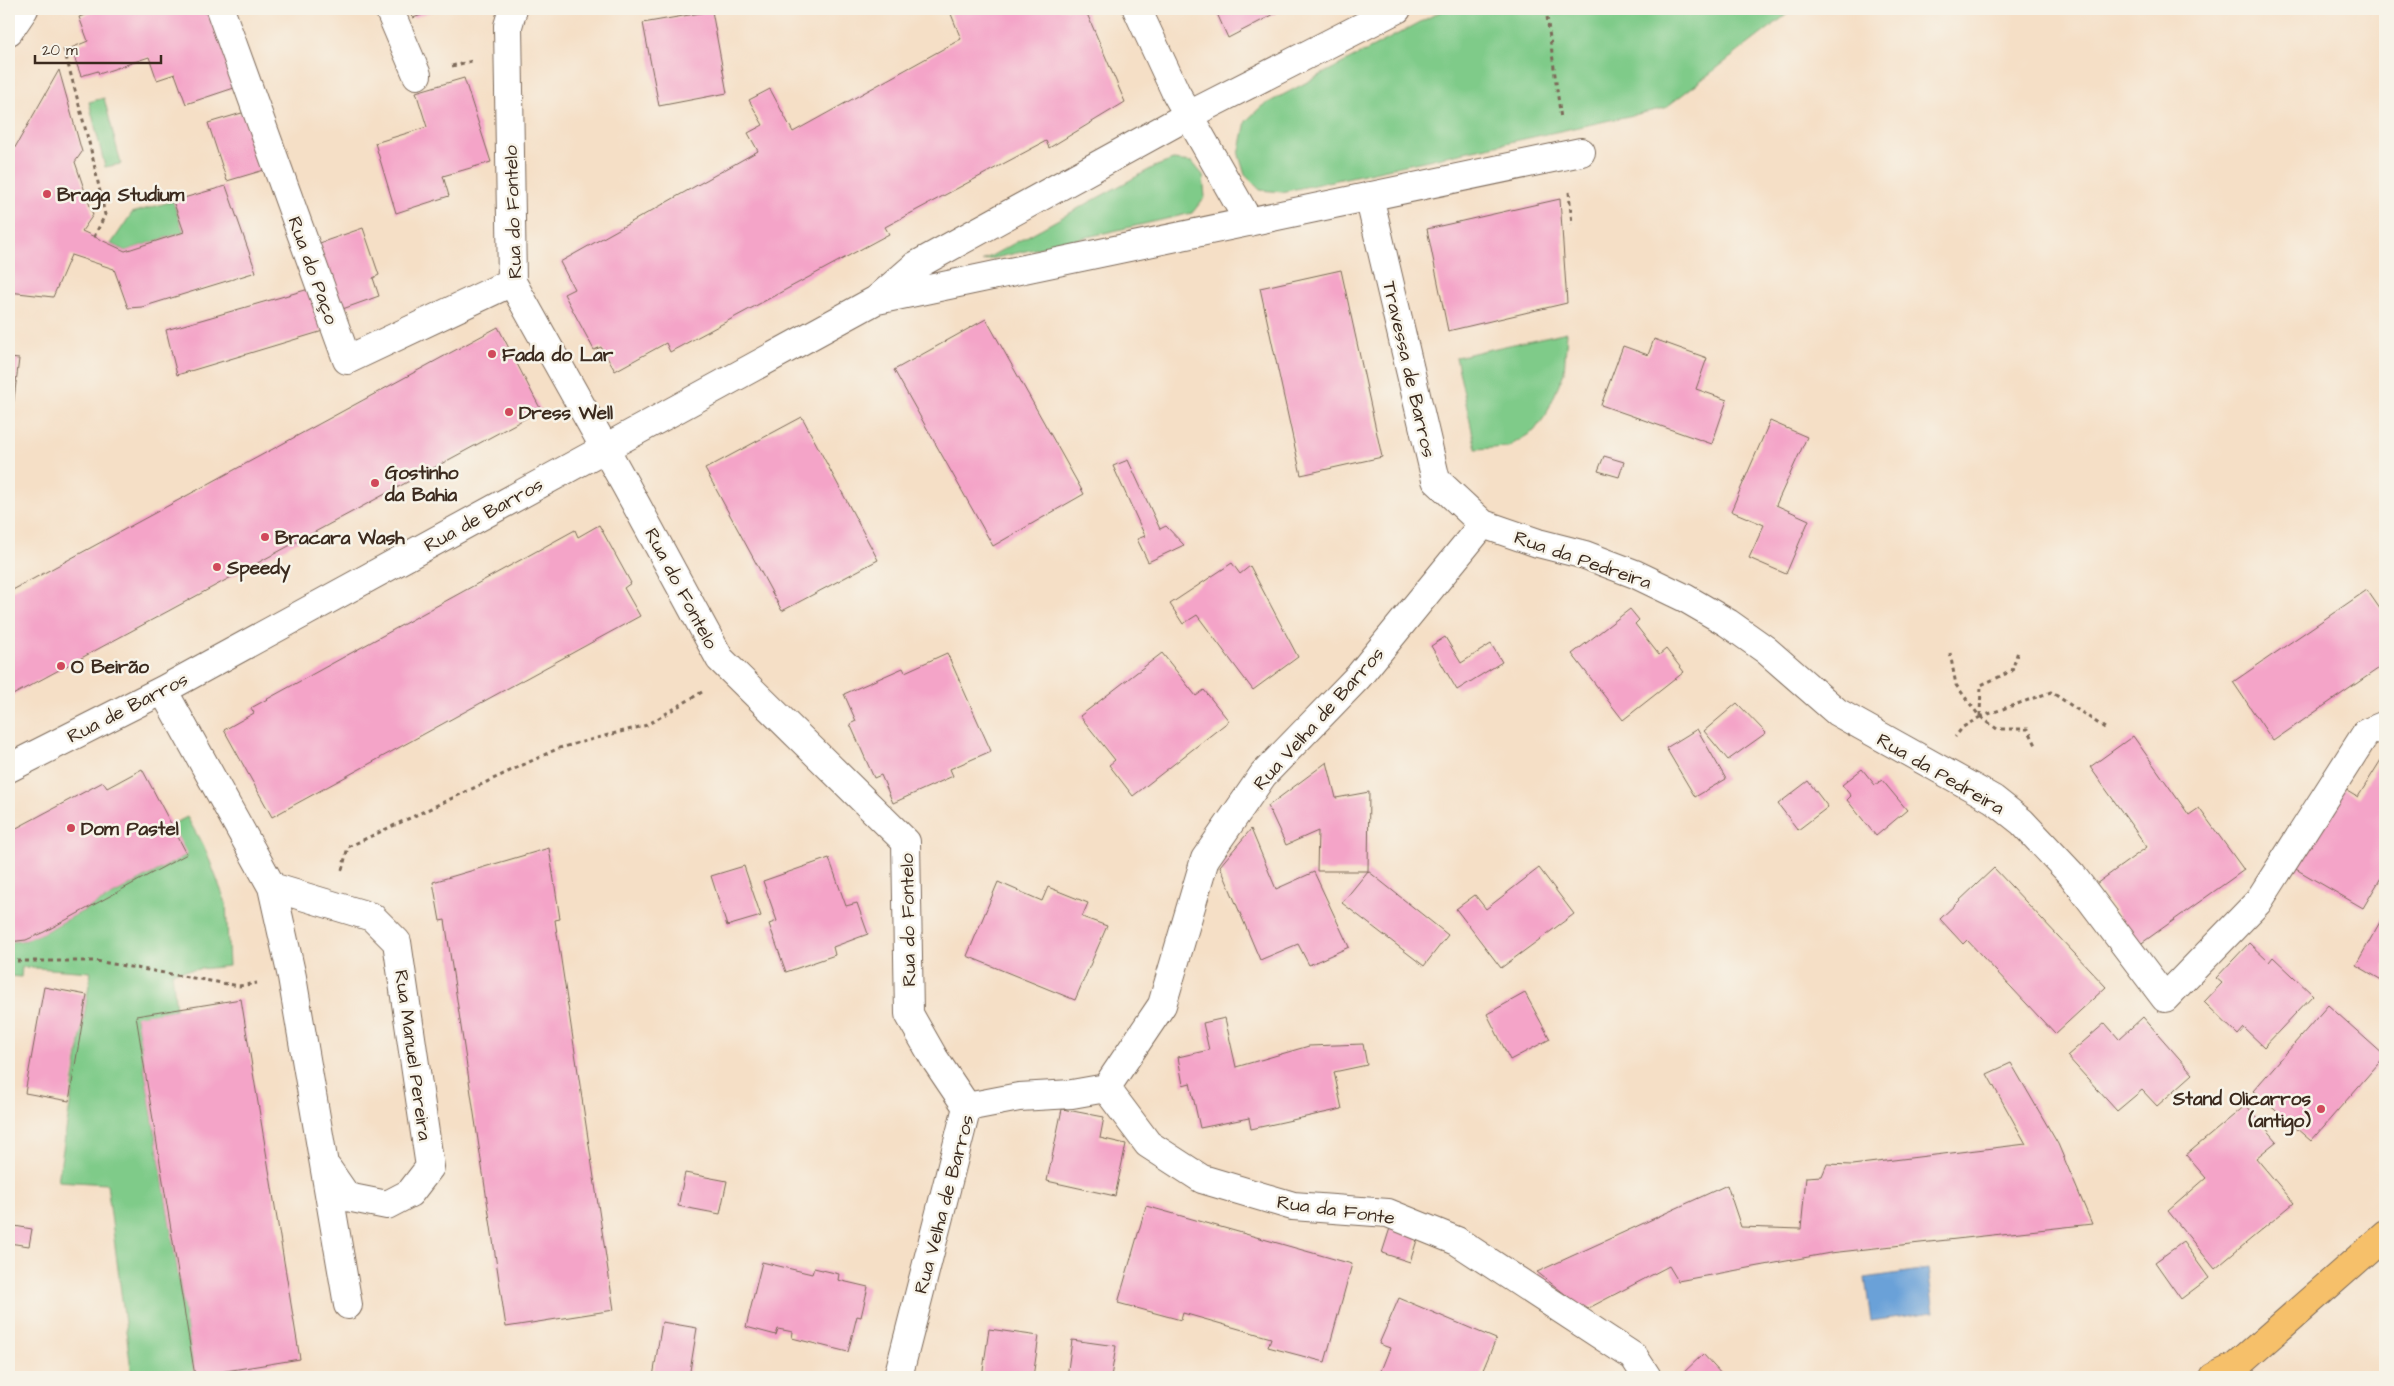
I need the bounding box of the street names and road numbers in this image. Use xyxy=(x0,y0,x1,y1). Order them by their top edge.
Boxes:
street label: Rua do Fontelo xyxy=(498,144,529,279)
street label: Rua do Paço xyxy=(281,213,345,329)
street label: Travessa de Barros xyxy=(1375,278,1442,460)
street label: Rua de Barros xyxy=(419,471,548,559)
street label: Rua do Fontelo xyxy=(637,523,724,654)
street label: Rua da Pedreira xyxy=(1510,524,1655,597)
street label: Rua Velha de Barros xyxy=(1247,641,1391,797)
street label: Rua de Barros xyxy=(63,666,193,750)
street label: Rua da Pedreira xyxy=(1871,727,2009,822)
street label: Rua do Fontelo xyxy=(894,853,923,987)
street label: Rua Manuel Pereira xyxy=(387,968,438,1143)
street label: Rua Velha de Barros xyxy=(908,1112,981,1297)
street label: Rua da Fonte xyxy=(1275,1189,1396,1232)

